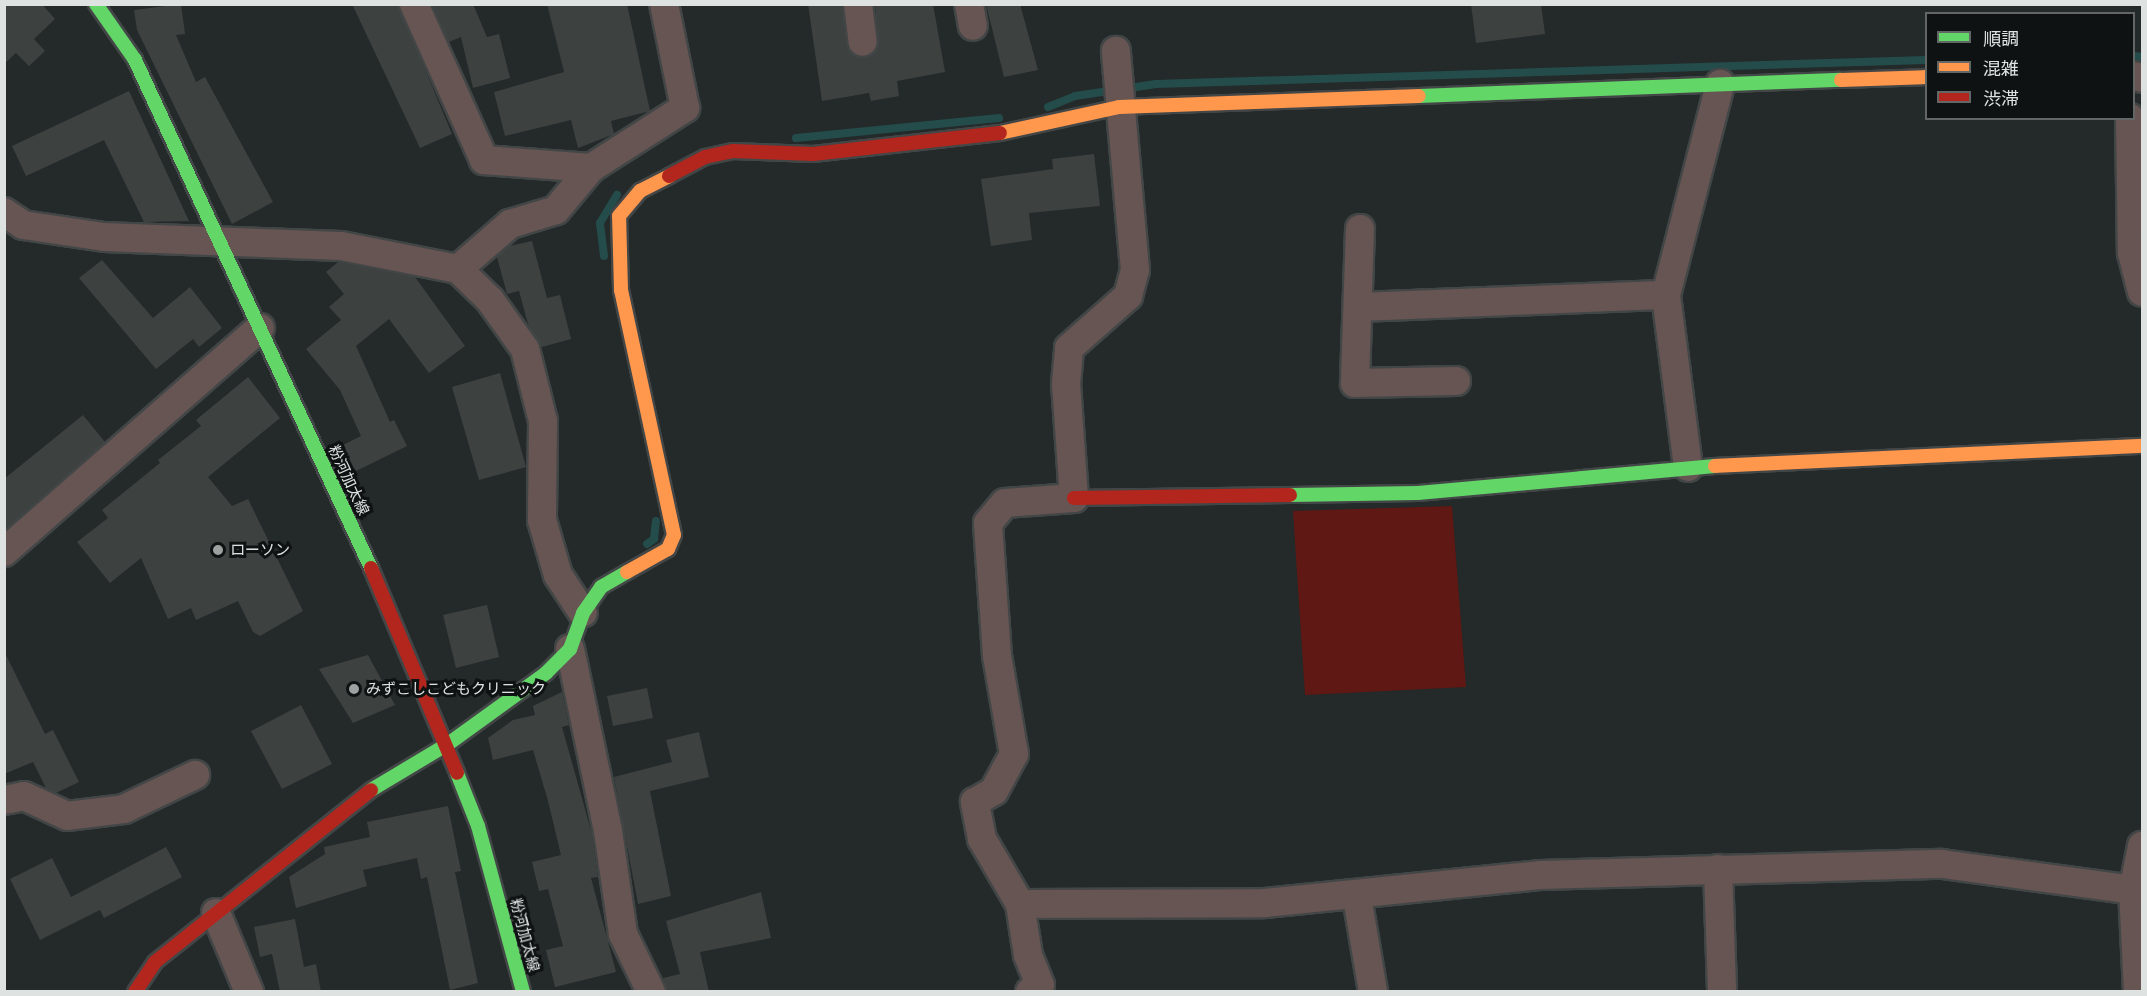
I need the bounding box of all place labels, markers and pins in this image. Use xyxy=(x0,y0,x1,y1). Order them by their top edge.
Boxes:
place label: ローソン xyxy=(230,541,290,559)
marker: ローソン xyxy=(211,543,225,557)
place label: みずこしこどもクリニック xyxy=(366,680,546,698)
marker: みずこしこどもクリニック xyxy=(347,682,361,696)

